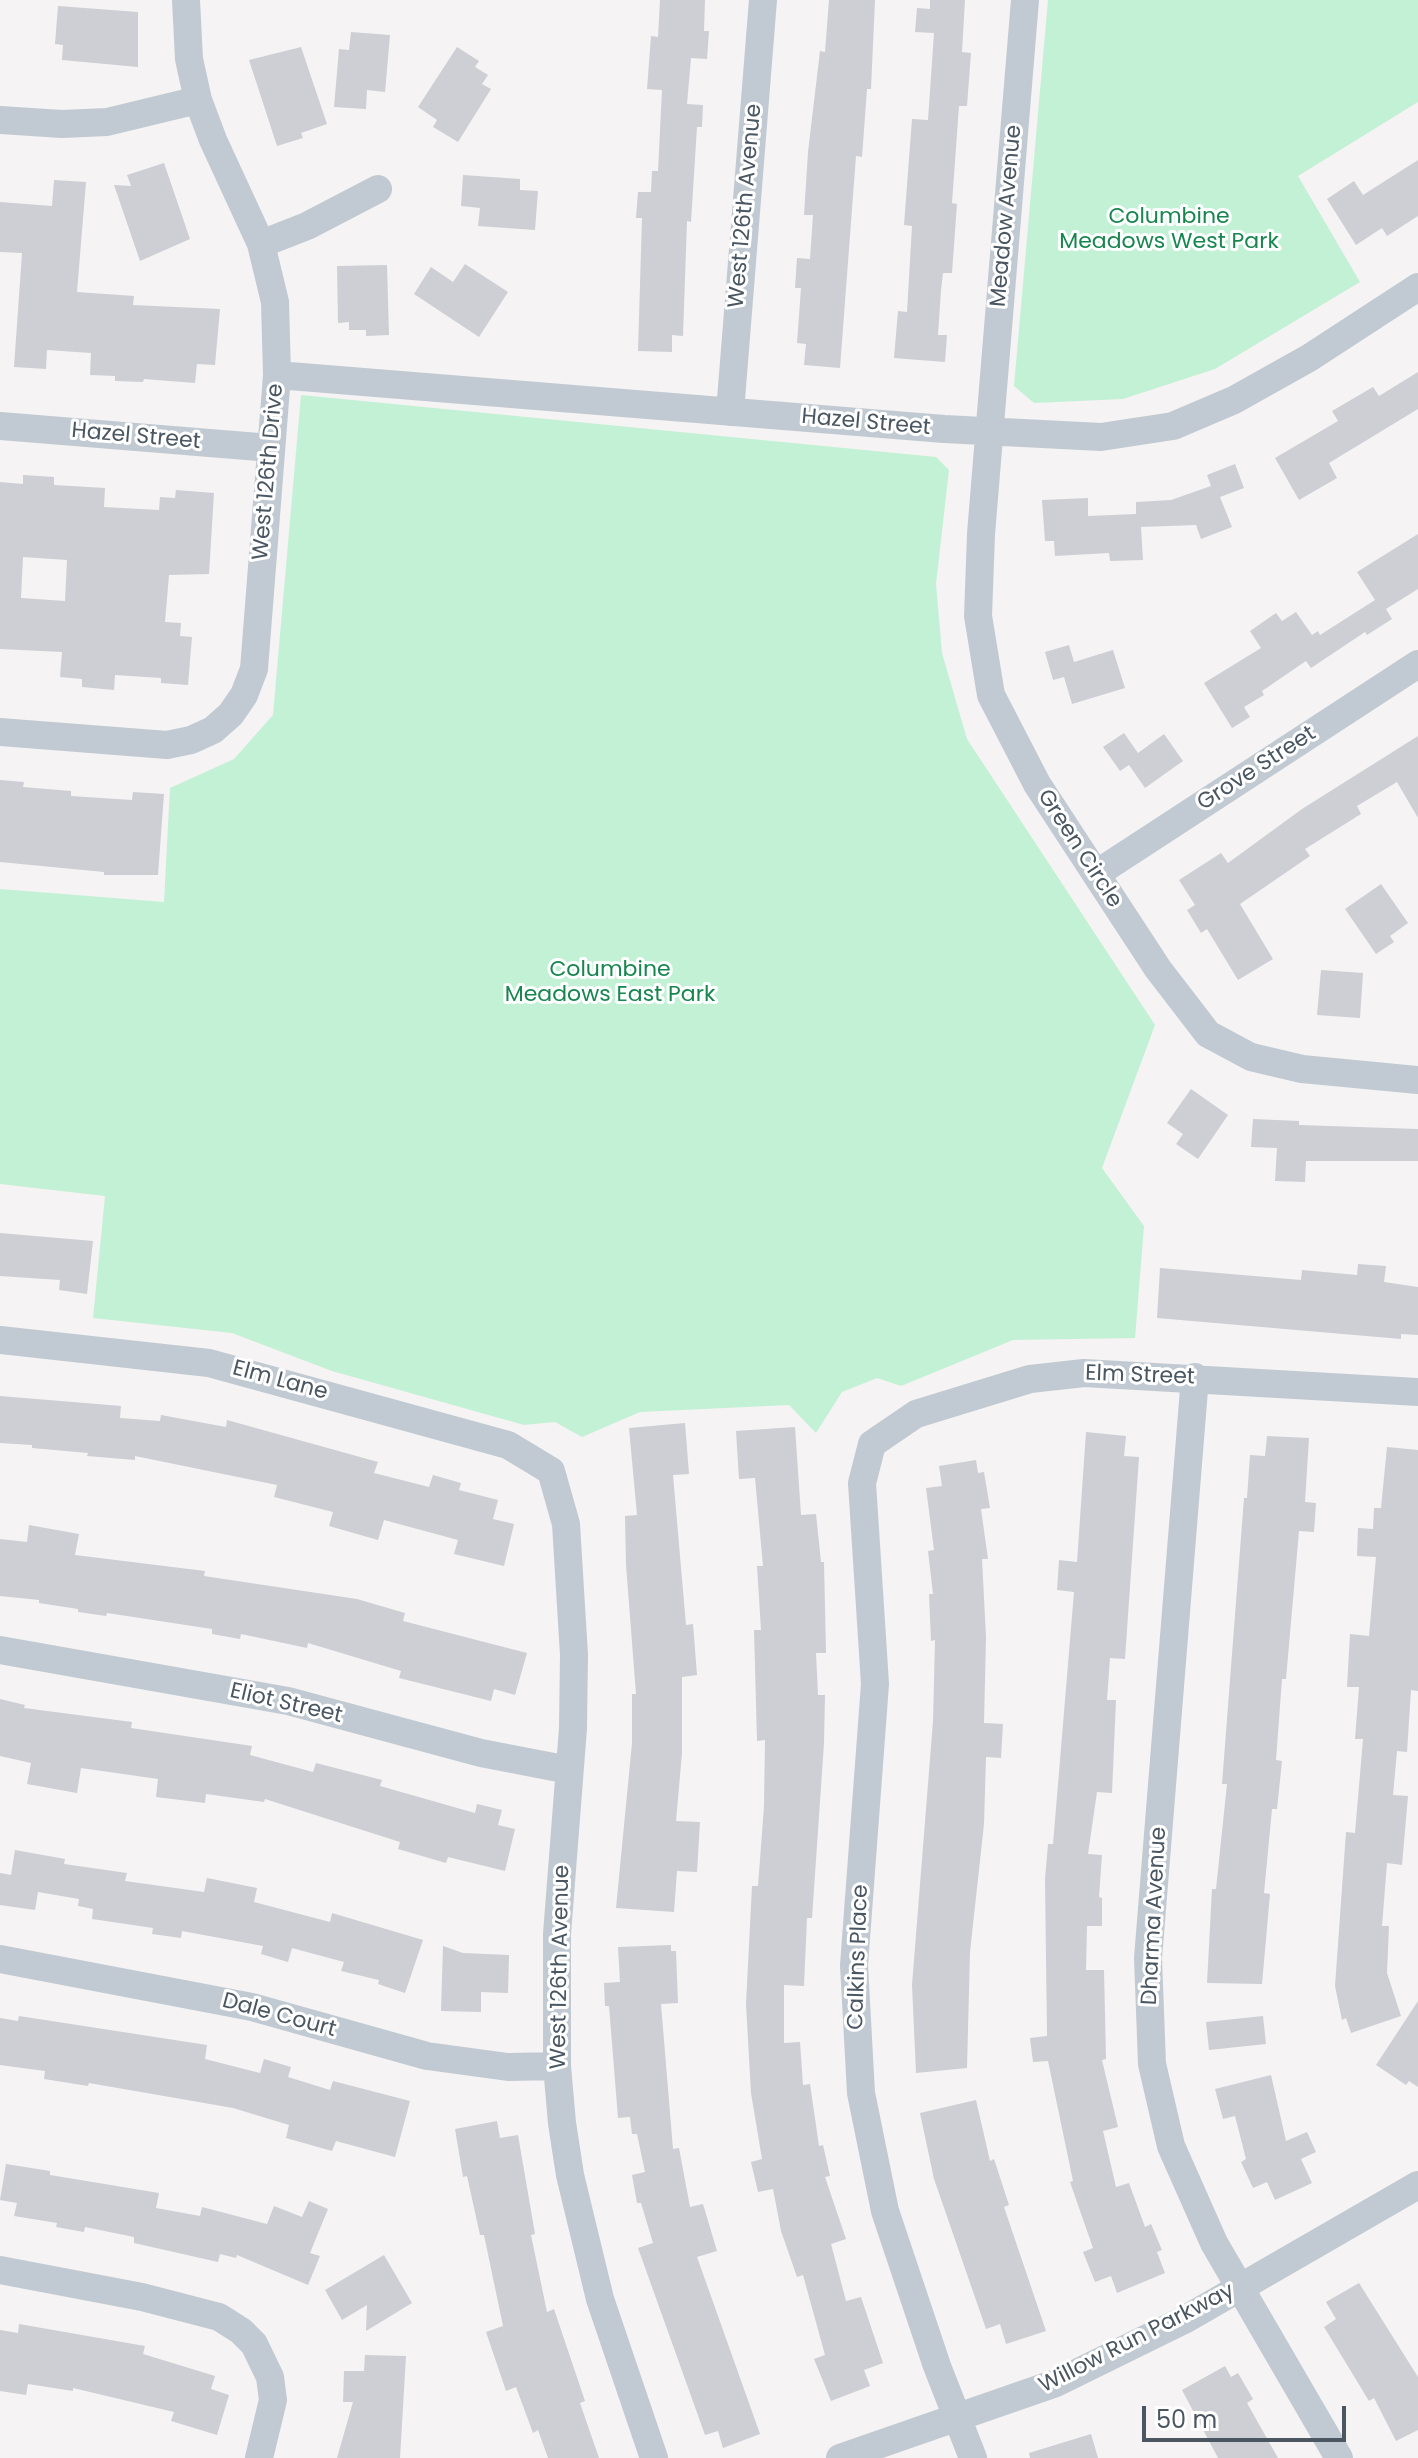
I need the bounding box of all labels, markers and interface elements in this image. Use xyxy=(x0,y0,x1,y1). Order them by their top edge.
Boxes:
street label: West 126th Avenue xyxy=(724,103,768,309)
street label: Meadow Avenue xyxy=(986,124,1028,308)
park label: Columbine Meadows West Park xyxy=(1059,204,1279,256)
street label: West 126th Drive xyxy=(248,383,290,561)
street label: Hazel Street xyxy=(800,404,932,442)
street label: Hazel Street xyxy=(70,418,202,456)
street label: Grove Street xyxy=(1193,721,1321,817)
street label: Green Circle xyxy=(1031,785,1127,913)
park label: Columbine Meadows East Park xyxy=(505,957,715,1008)
street label: Elm Lane xyxy=(230,1356,330,1406)
street label: Elm Street xyxy=(1085,1361,1195,1391)
street label: Eliot Street xyxy=(227,1678,345,1730)
street label: Dharma Avenue xyxy=(1137,1826,1173,2006)
street label: West 126th Avenue xyxy=(546,1864,576,2070)
street label: Calkins Place xyxy=(843,1884,875,2030)
street label: Dale Court xyxy=(219,1988,339,2044)
street label: Willow Run Parkway xyxy=(1035,2278,1239,2400)
scale bar xyxy=(1146,2390,1350,2440)
text: 50 m xyxy=(1156,2403,1217,2436)

